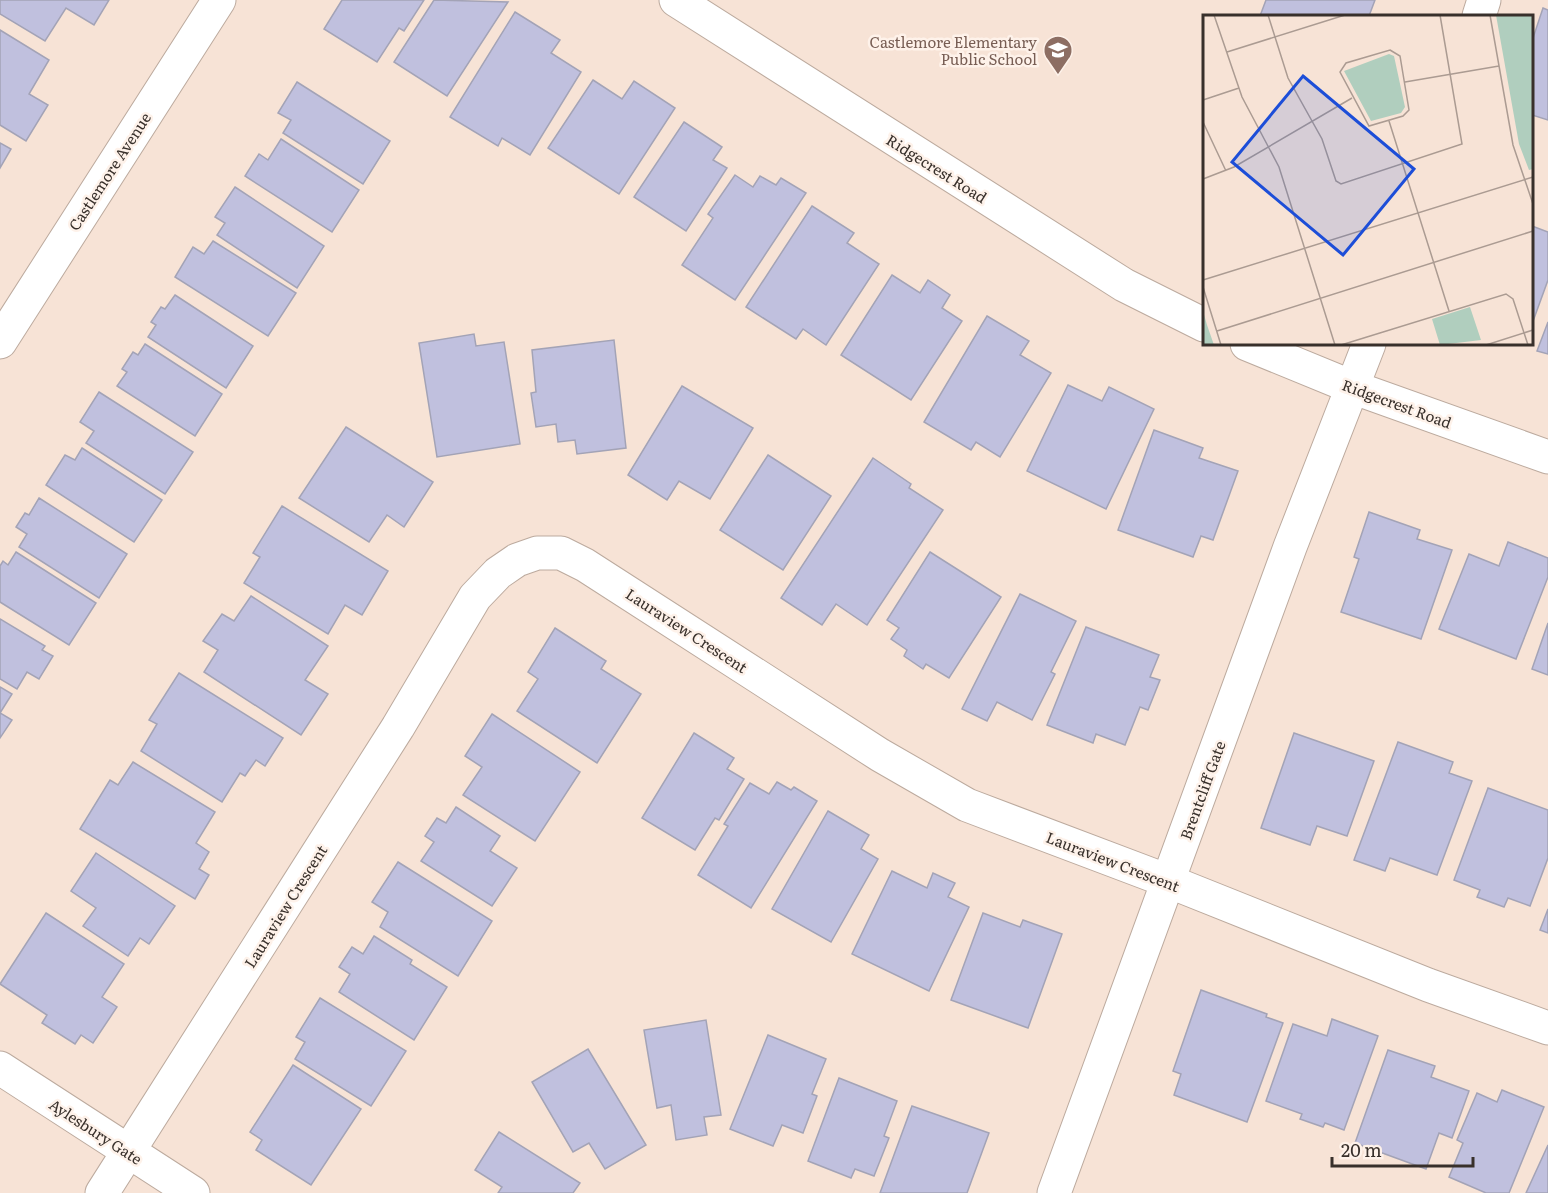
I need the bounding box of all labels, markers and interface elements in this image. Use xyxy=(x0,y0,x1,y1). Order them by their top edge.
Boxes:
inset map xyxy=(1203,15,1533,345)
place label: Castlemore Elementary Public School xyxy=(870,30,1037,70)
school or university icon: Castlemore Elementary Public School xyxy=(1042,34,1074,76)
street label: Castlemore Avenue xyxy=(62,107,156,235)
street label: Ridgecrest Road xyxy=(882,128,992,208)
street label: Ridgecrest Road xyxy=(1339,373,1455,433)
street label: Lauraview Crescent xyxy=(622,582,752,678)
street label: Brentcliff Gate xyxy=(1173,737,1231,843)
street label: Lauraview Crescent xyxy=(1043,825,1183,897)
street label: Lauraview Crescent xyxy=(238,840,332,972)
street label: Aylesbury Gate xyxy=(45,1092,147,1170)
scale bar xyxy=(1332,1130,1473,1168)
text: 20 m xyxy=(1341,1136,1382,1163)

